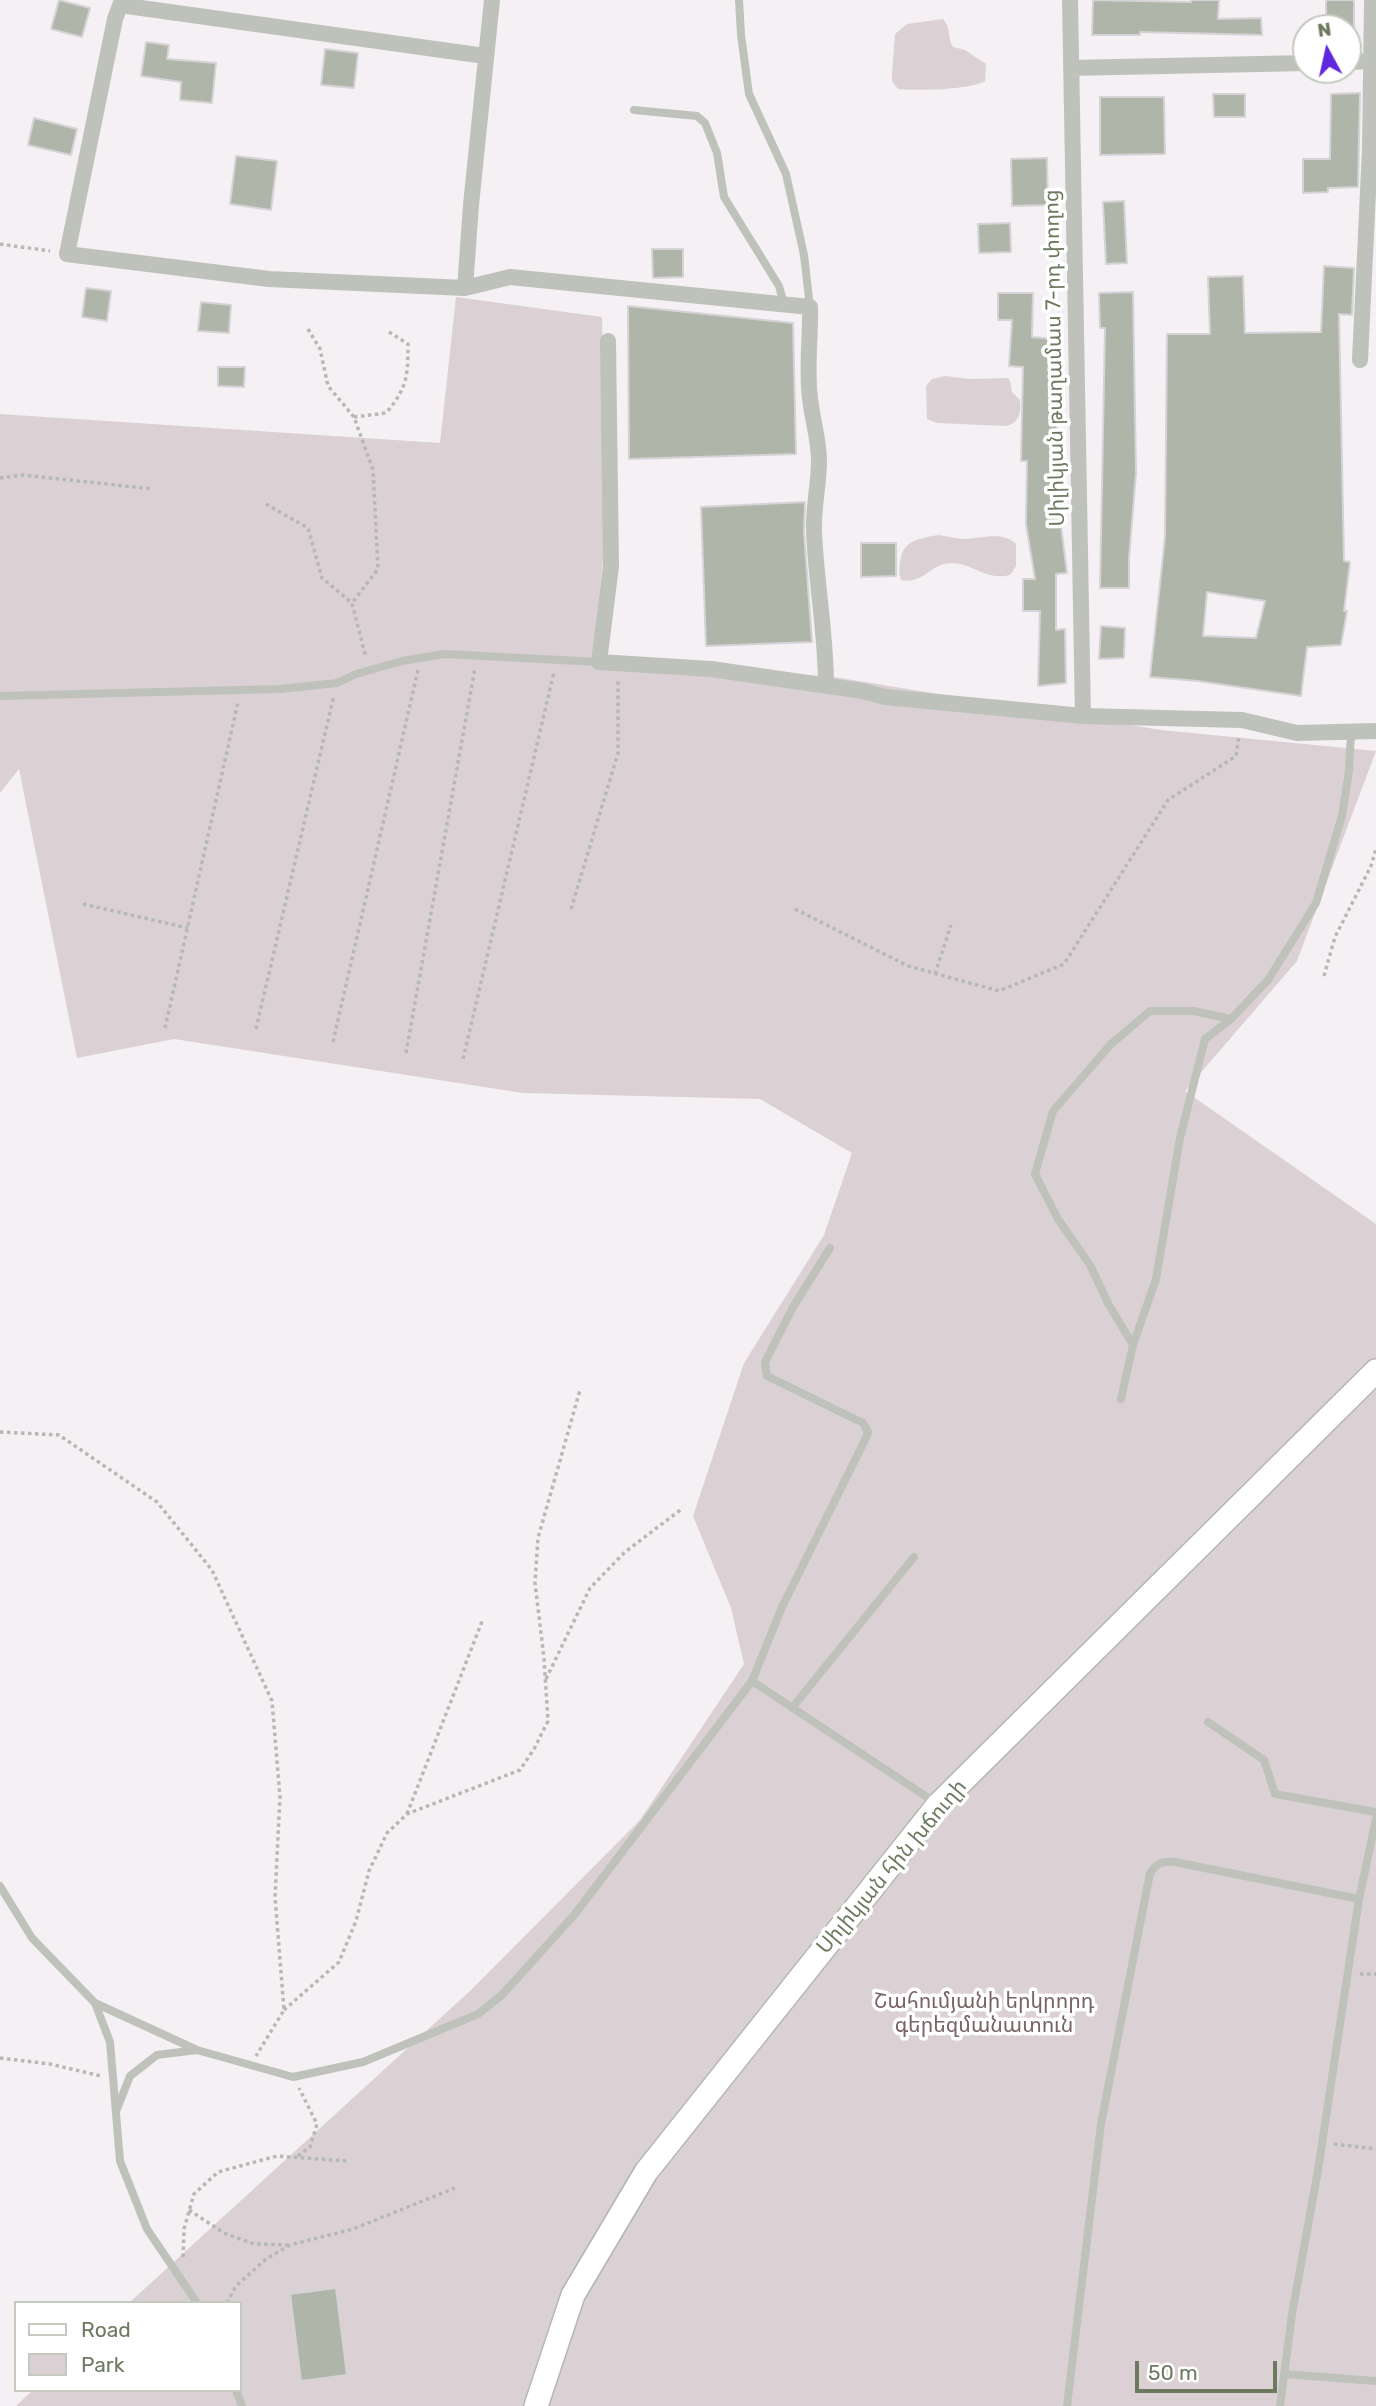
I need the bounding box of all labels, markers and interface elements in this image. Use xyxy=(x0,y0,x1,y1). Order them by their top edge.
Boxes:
north arrow xyxy=(1292,14,1362,84)
text: N xyxy=(1316,17,1333,42)
street label: Սիլիկյան թաղամաս 7-րդ փողոց xyxy=(1039,189,1071,527)
street label: Սիլիկյան հին խճուղի xyxy=(812,1775,972,1959)
park label: Շահումյանի երկրորդ գերեզմանատուն xyxy=(874,1989,1094,2039)
legend xyxy=(14,2301,242,2392)
text: Road xyxy=(81,2317,131,2342)
scale bar xyxy=(1138,2346,1280,2390)
text: Park xyxy=(81,2352,125,2377)
text: 50 m xyxy=(1148,2360,1198,2385)

